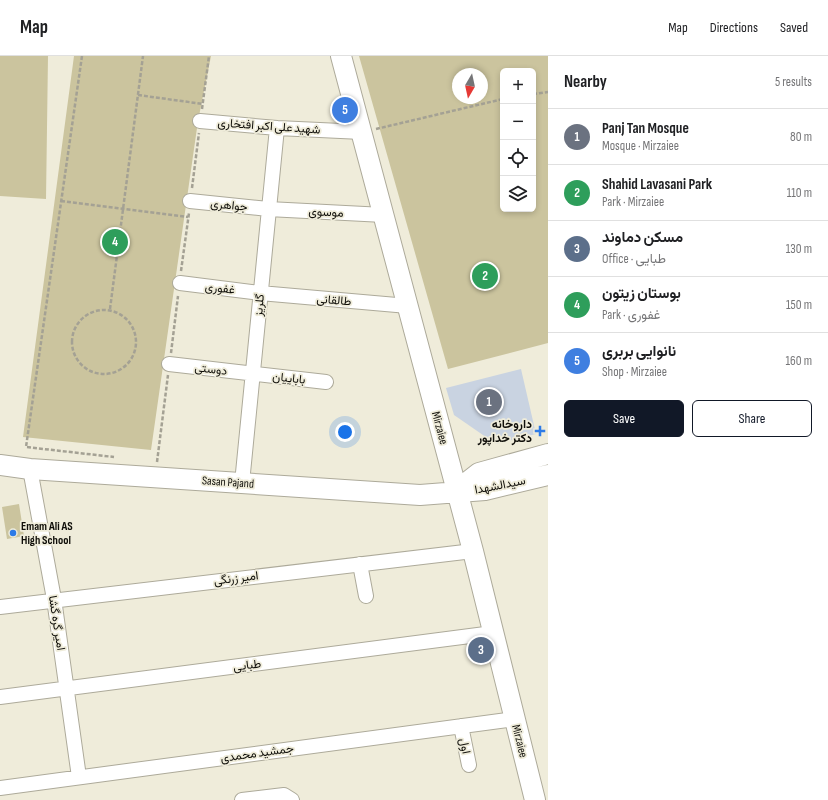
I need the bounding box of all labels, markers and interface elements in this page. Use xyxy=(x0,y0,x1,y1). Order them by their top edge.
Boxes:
text: Map xyxy=(20,16,48,39)
text: Map xyxy=(668,19,688,36)
text: Directions xyxy=(710,19,758,36)
text: Saved xyxy=(780,19,808,36)
north arrow xyxy=(452,68,488,104)
map controls xyxy=(500,68,536,212)
button: + xyxy=(500,68,536,104)
text: Nearby xyxy=(564,72,607,92)
text: 5 results xyxy=(775,74,812,90)
pin: 5 xyxy=(332,95,358,125)
button: − xyxy=(500,104,536,140)
street label: شهید علی اکبر افتخاری xyxy=(217,115,321,138)
text: Panj Tan Mosque xyxy=(602,119,689,138)
text: 1 xyxy=(574,129,580,145)
text: 80 m xyxy=(790,129,812,145)
text: Mosque · Mirzaiee xyxy=(602,138,679,154)
button: locate xyxy=(500,140,536,176)
text: Shahid Lavasani Park xyxy=(602,175,712,194)
button: layers xyxy=(500,176,536,212)
text: 2 xyxy=(574,185,580,201)
text: 110 m xyxy=(787,185,812,201)
text: Park · Mirzaiee xyxy=(602,194,664,210)
street label: جواهری xyxy=(209,196,248,215)
street label: موسوی xyxy=(308,204,344,221)
pin: 4 xyxy=(102,227,128,257)
text: مسکن دماوند xyxy=(602,228,683,247)
text: 3 xyxy=(574,241,580,257)
text: 130 m xyxy=(786,241,812,257)
text: Office · طبایی xyxy=(602,251,666,267)
pin: 2 xyxy=(472,261,498,291)
street label: غفوری xyxy=(204,279,236,298)
text: بوستان زیتون xyxy=(602,284,681,303)
street label: طالقانی xyxy=(316,292,352,309)
street label: گلریز xyxy=(251,293,268,318)
text: 4 xyxy=(574,297,580,313)
text: 150 m xyxy=(786,297,812,313)
text: Park · غفوری xyxy=(602,307,660,323)
text: نانوایی بربری xyxy=(602,342,676,361)
text: 5 xyxy=(574,353,580,369)
text: 160 m xyxy=(786,353,812,369)
street label: دوستی xyxy=(194,360,228,379)
text: Shop · Mirzaiee xyxy=(602,364,667,380)
street label: باباییان xyxy=(272,369,306,388)
pin: 1 xyxy=(476,387,502,417)
button: Save xyxy=(564,400,684,437)
button: Share xyxy=(692,400,812,437)
street label: Mirzaiee xyxy=(428,410,451,446)
place label: داروخانه دکتر خداپور xyxy=(477,417,532,446)
your location xyxy=(335,422,355,442)
marker: داروخانه دکتر خداپور xyxy=(535,426,545,436)
street label: Sasan Pajand xyxy=(201,473,254,492)
street label: سیدالشهدا xyxy=(473,473,527,498)
place label: Emam Ali AS High School xyxy=(21,519,73,548)
marker: Emam Ali AS High School xyxy=(8,528,18,538)
street label: امیر زرنگی xyxy=(213,568,259,589)
street label: امیر گره گشا xyxy=(45,594,68,652)
pin: 3 xyxy=(468,635,494,665)
street label: طبایی xyxy=(232,656,262,675)
street label: Mirzaiee xyxy=(508,723,531,759)
street label: اول xyxy=(456,737,473,755)
street label: جمشید محمدی xyxy=(219,741,295,766)

